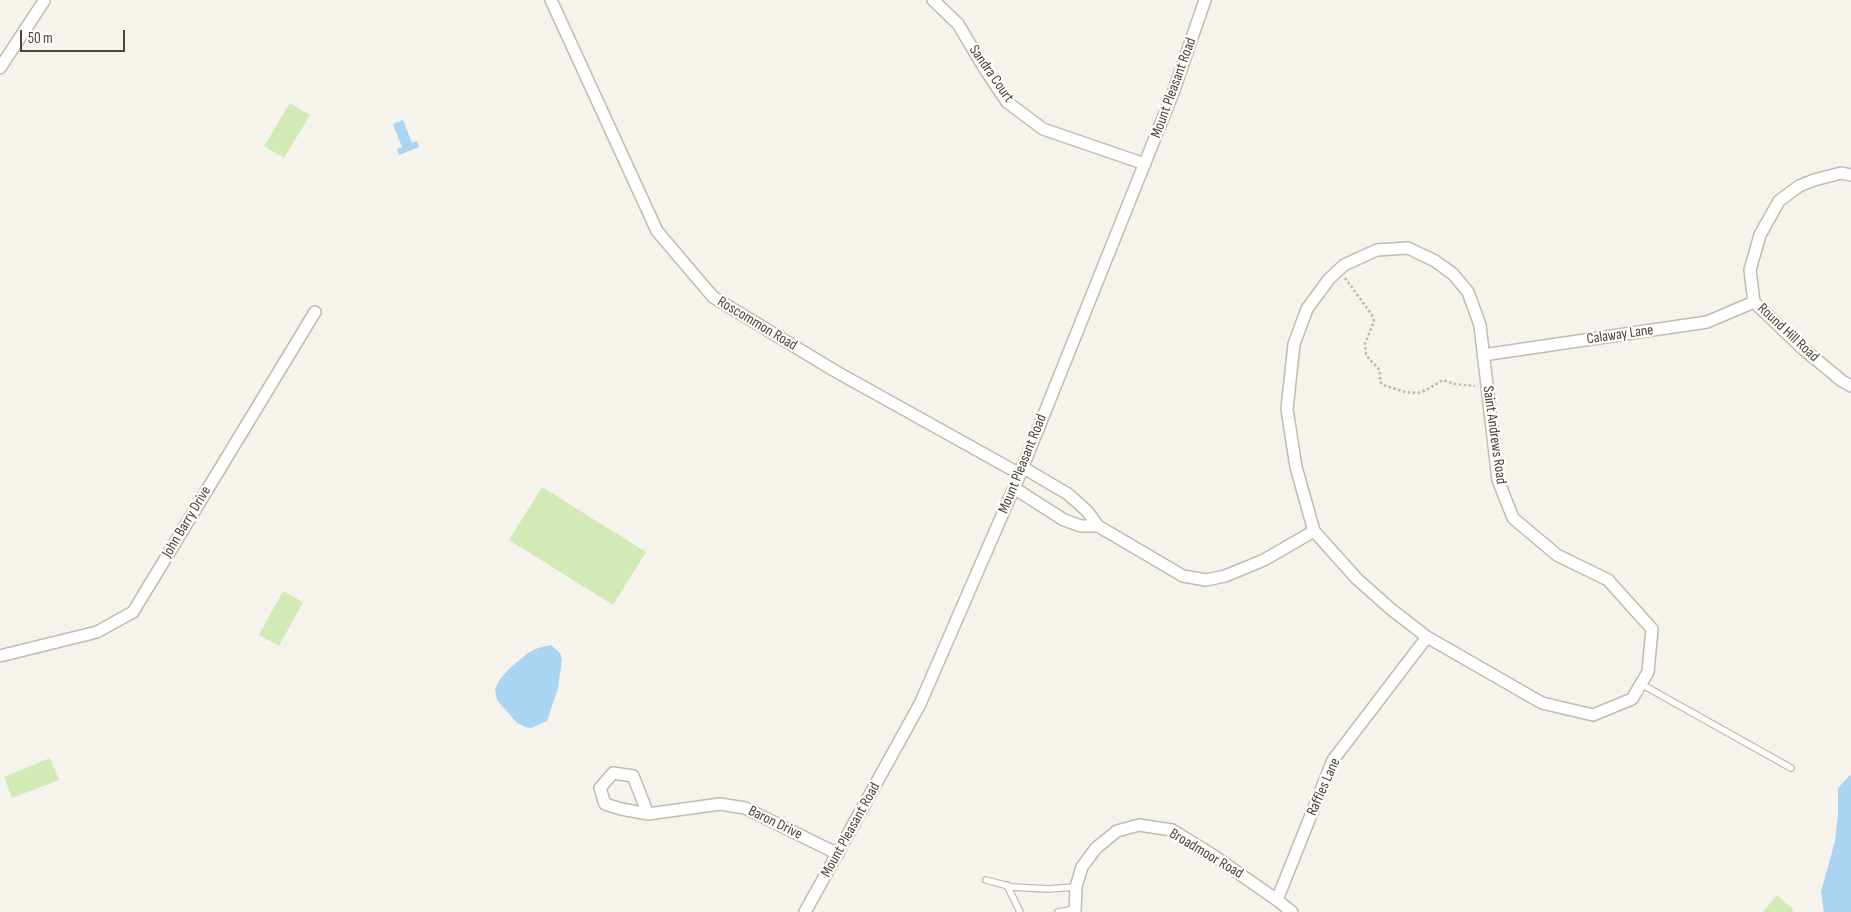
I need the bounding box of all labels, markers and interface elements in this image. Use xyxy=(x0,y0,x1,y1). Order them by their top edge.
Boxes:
scale bar xyxy=(22,20,128,52)
text: 50 m xyxy=(28,29,53,48)
street label: Mount Pleasant Road xyxy=(1148,35,1200,141)
street label: Sandra Court xyxy=(965,42,1017,106)
street label: Roscommon Road xyxy=(714,293,800,355)
street label: Round Hill Road xyxy=(1753,300,1823,366)
street label: Calaway Lane xyxy=(1586,321,1654,349)
street label: Saint Andrews Road xyxy=(1478,385,1510,485)
street label: Mount Pleasant Road xyxy=(995,412,1051,516)
street label: John Barry Drive xyxy=(159,483,215,561)
street label: Raffles Lane xyxy=(1303,755,1345,819)
street label: Mount Pleasant Road xyxy=(818,780,884,880)
street label: Baron Drive xyxy=(745,802,805,844)
street label: Broadmoor Road xyxy=(1166,825,1246,883)

